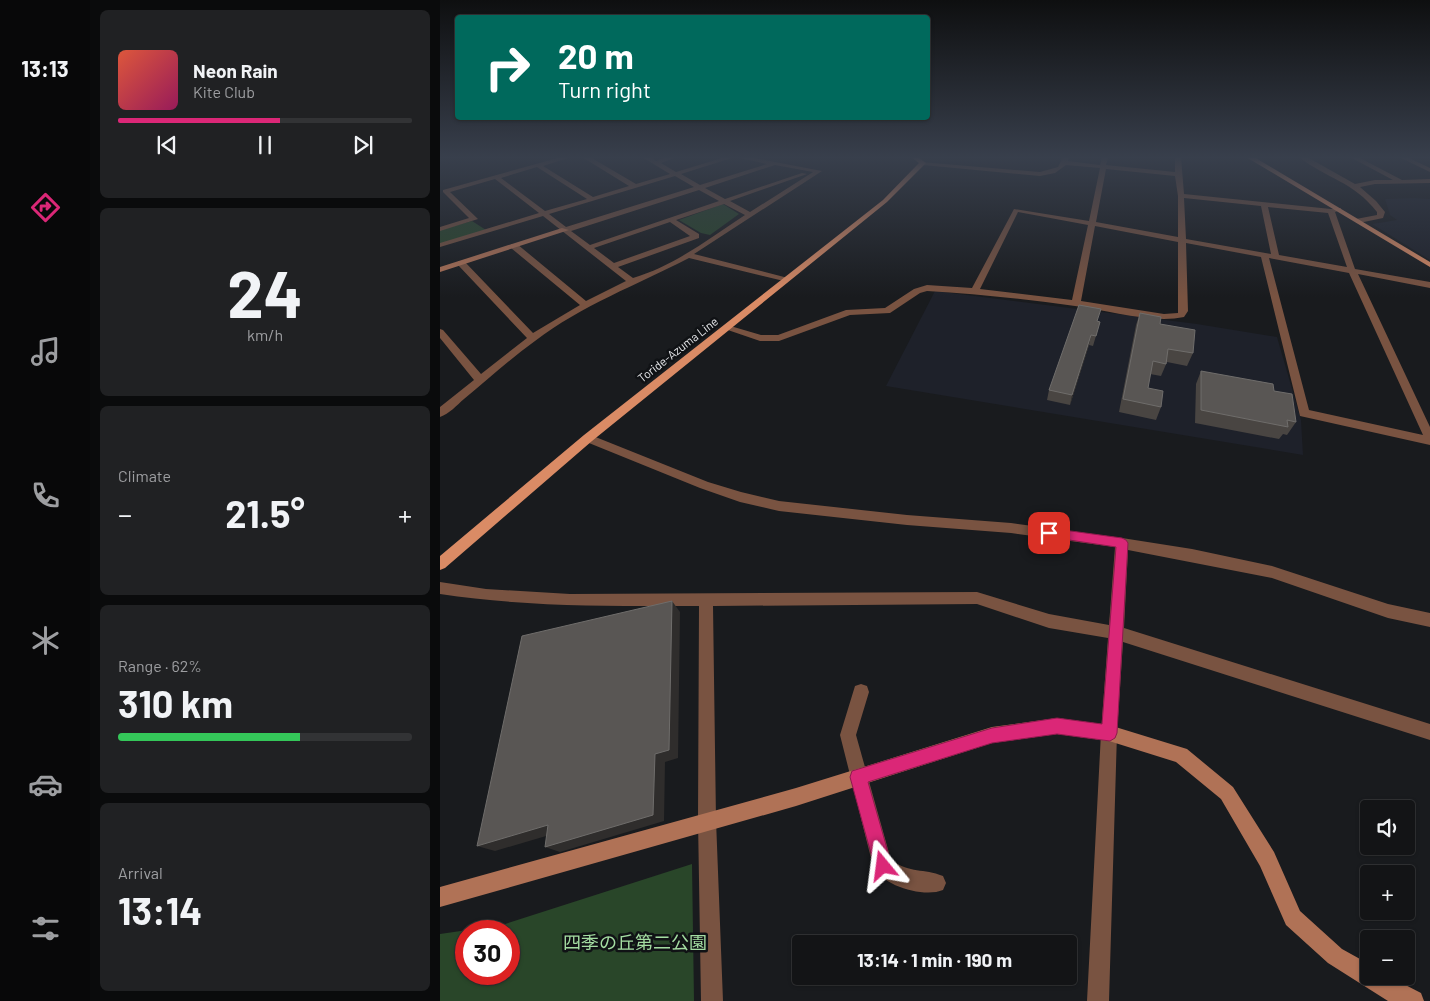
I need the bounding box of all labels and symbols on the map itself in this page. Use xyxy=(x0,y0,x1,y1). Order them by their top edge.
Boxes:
street label: Toride-Azuma Line xyxy=(635,314,720,385)
pin xyxy=(1028,512,1070,554)
position arrow xyxy=(856,839,908,891)
speed limit sign: 30 xyxy=(455,920,520,985)
park label: 四季の丘第二公園 xyxy=(563,931,707,953)

